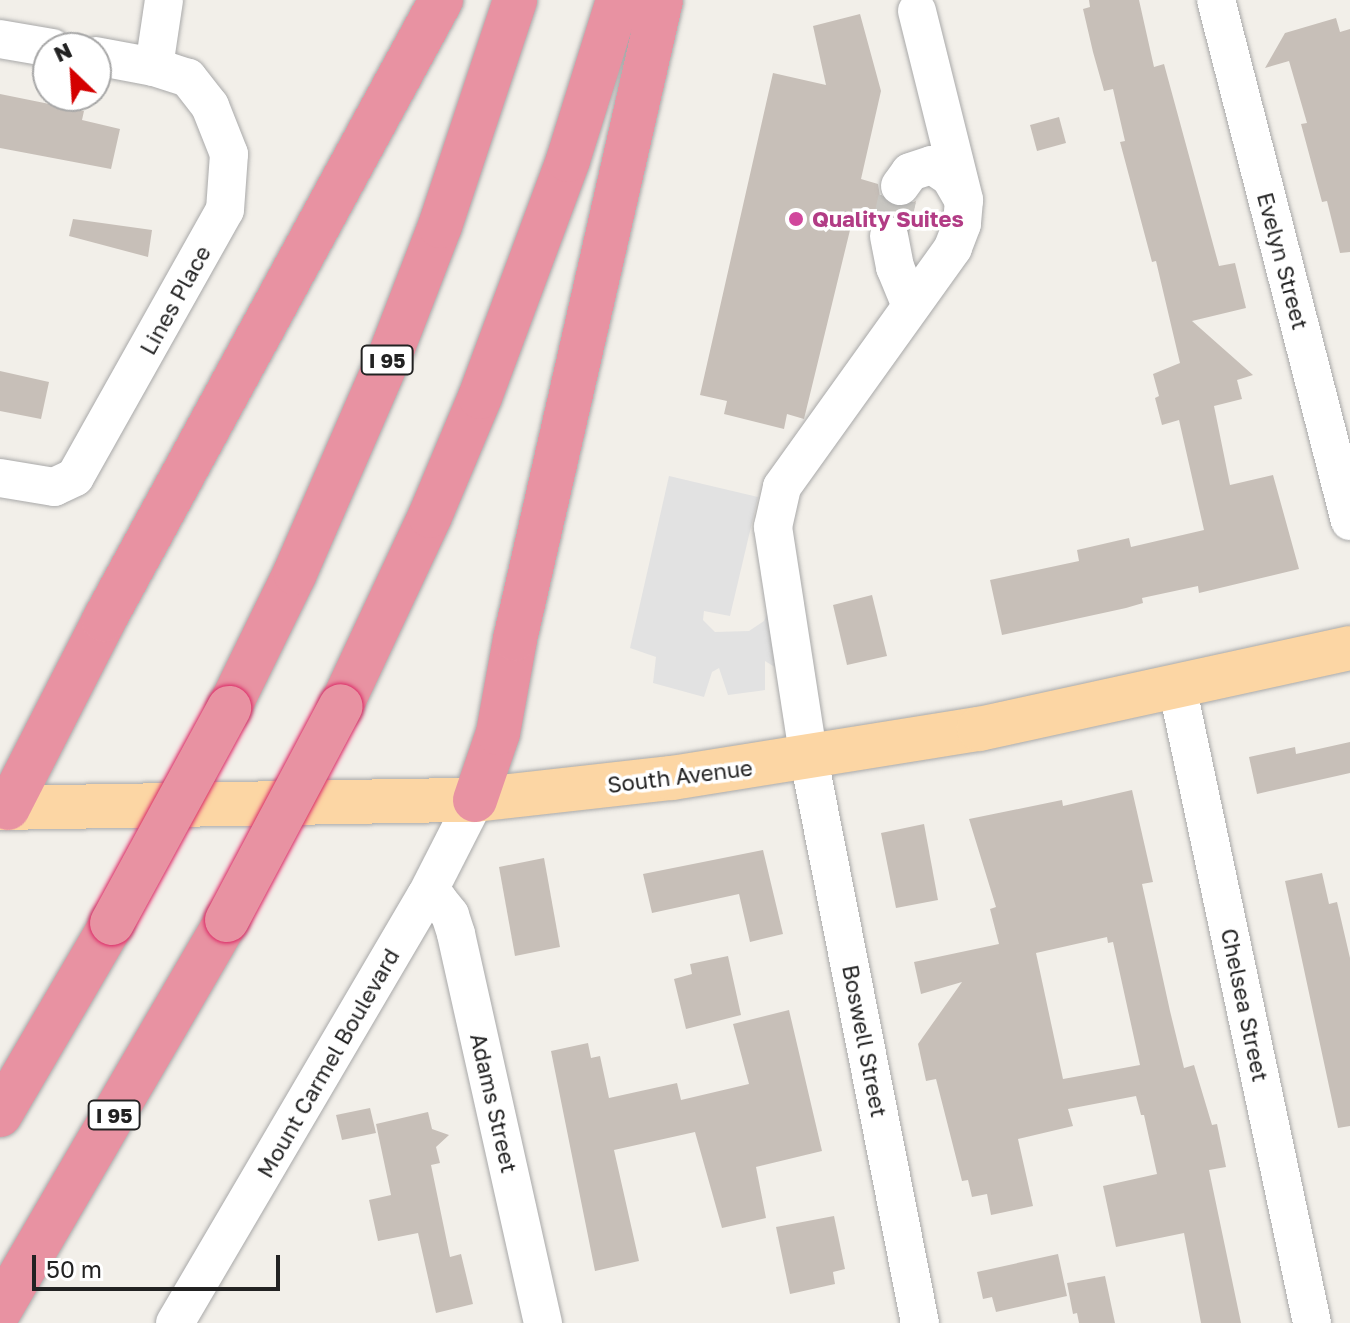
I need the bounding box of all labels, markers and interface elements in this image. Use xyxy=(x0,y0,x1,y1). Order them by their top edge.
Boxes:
north arrow xyxy=(32,32,112,112)
text: N xyxy=(49,36,76,67)
street label: Evelyn Street xyxy=(1252,190,1314,332)
place label: Quality Suites xyxy=(812,206,964,232)
marker: Quality Suites xyxy=(787,210,805,228)
street label: Lines Place xyxy=(134,241,216,359)
road number: I 95 xyxy=(359,344,415,376)
street label: South Avenue xyxy=(606,754,754,798)
street label: Chelsea Street xyxy=(1216,926,1274,1084)
street label: Mount Carmel Boulevard xyxy=(252,944,404,1182)
street label: Boswell Street xyxy=(837,963,893,1119)
street label: Adams Street xyxy=(465,1031,523,1175)
road number: I 95 xyxy=(86,1099,142,1131)
scale bar xyxy=(36,1239,284,1289)
text: 50 m xyxy=(46,1254,102,1283)

